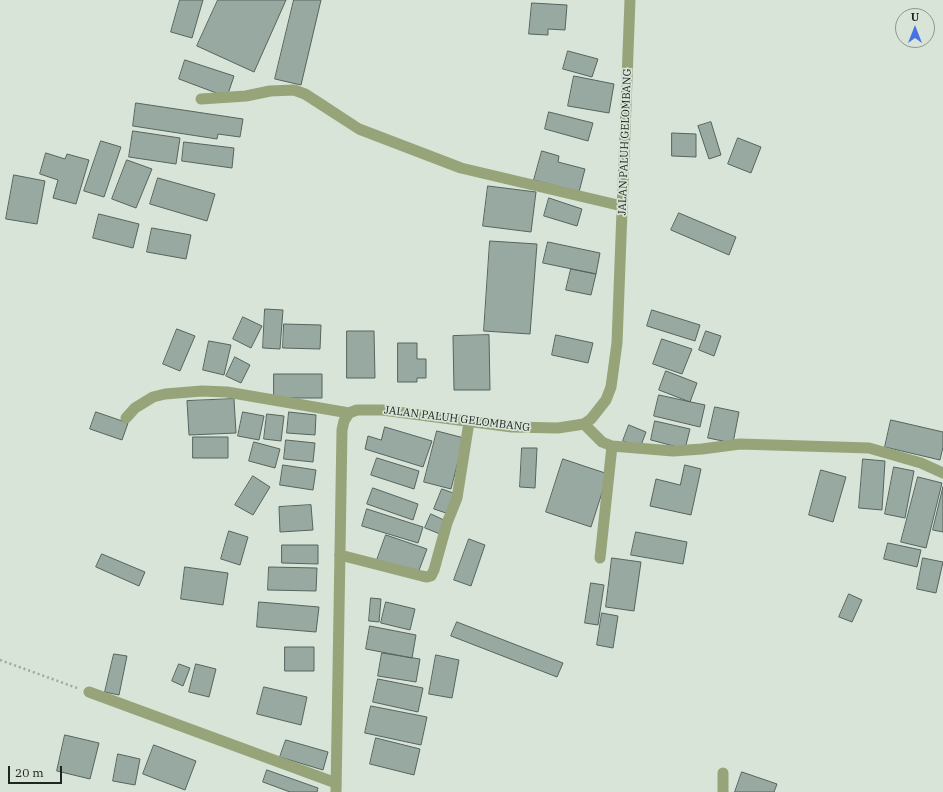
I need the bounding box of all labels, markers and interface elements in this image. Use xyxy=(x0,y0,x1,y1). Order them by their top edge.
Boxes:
north arrow xyxy=(895,8,935,48)
text: U xyxy=(911,10,919,24)
street label: JALAN PALUH GELOMBANG xyxy=(616,68,634,216)
street label: JALAN PALUH GELOMBANG xyxy=(383,403,531,435)
scale bar xyxy=(10,758,64,784)
text: 20 m xyxy=(15,765,44,780)

